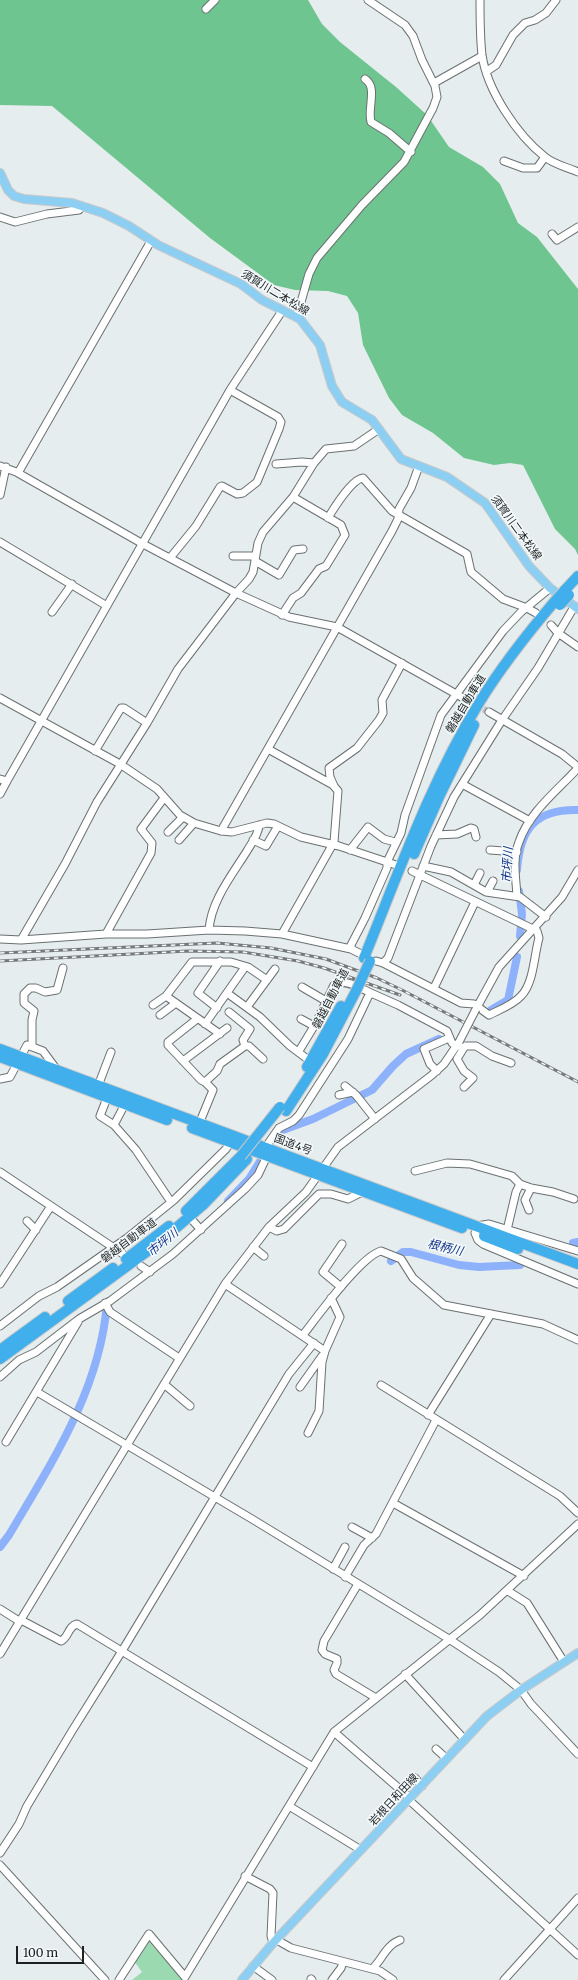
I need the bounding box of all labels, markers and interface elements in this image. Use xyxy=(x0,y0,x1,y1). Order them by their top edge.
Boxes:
street label: 須賀川二本松線 xyxy=(239,268,311,318)
street label: 須賀川二本松線 xyxy=(488,493,544,563)
street label: 磐越自動車道 xyxy=(443,672,489,736)
water label: 市坪川 xyxy=(500,847,516,883)
street label: 磐越自動車道 xyxy=(310,967,352,1031)
street label: 国道4号 xyxy=(272,1132,314,1158)
street label: 磐越自動車道 xyxy=(99,1216,159,1266)
water label: 市坪川 xyxy=(144,1226,182,1260)
water label: 根柄川 xyxy=(426,1237,464,1259)
street label: 岩根日和田線 xyxy=(367,1771,421,1829)
scale bar xyxy=(18,1938,86,1964)
text: 100 m xyxy=(23,1945,58,1960)

